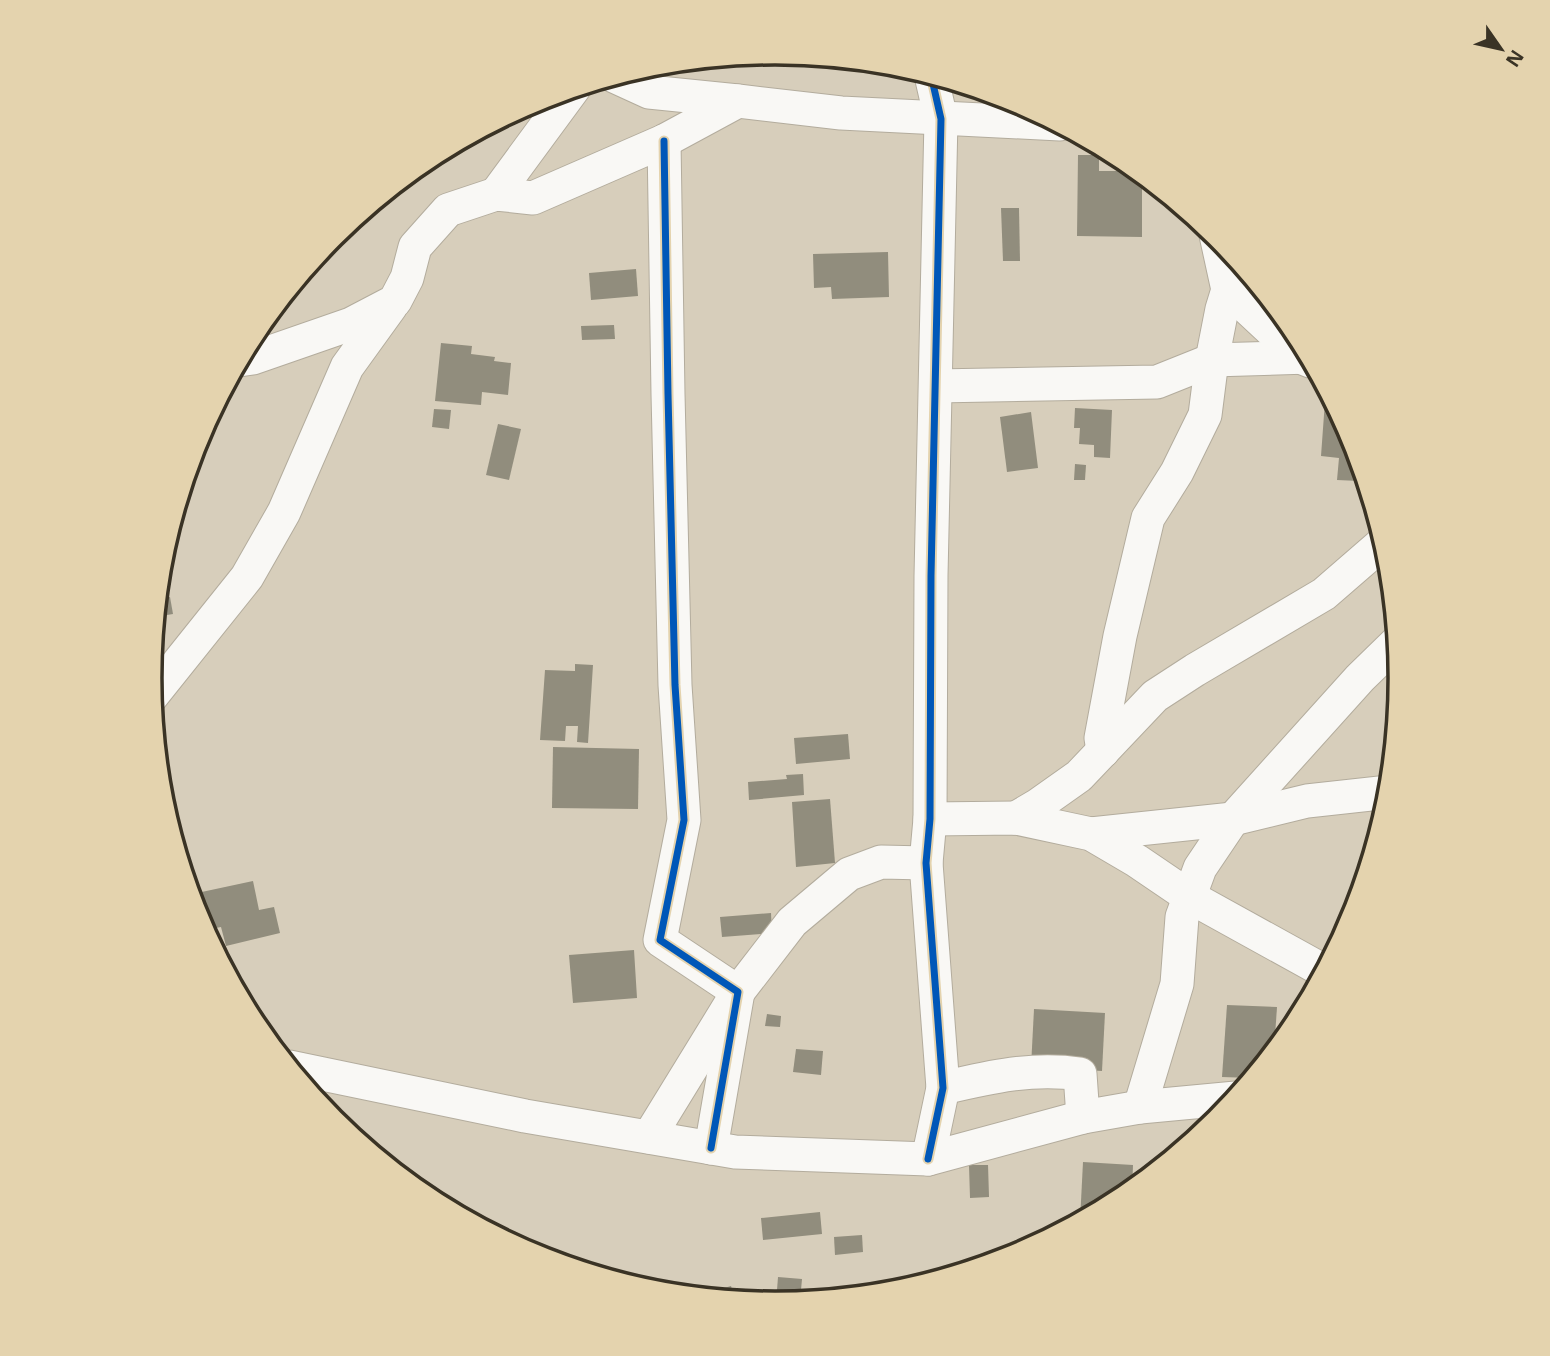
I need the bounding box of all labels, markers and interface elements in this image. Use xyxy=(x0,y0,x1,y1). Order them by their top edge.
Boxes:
north arrow xyxy=(1466,14,1536,84)
text: N xyxy=(1500,45,1530,72)

